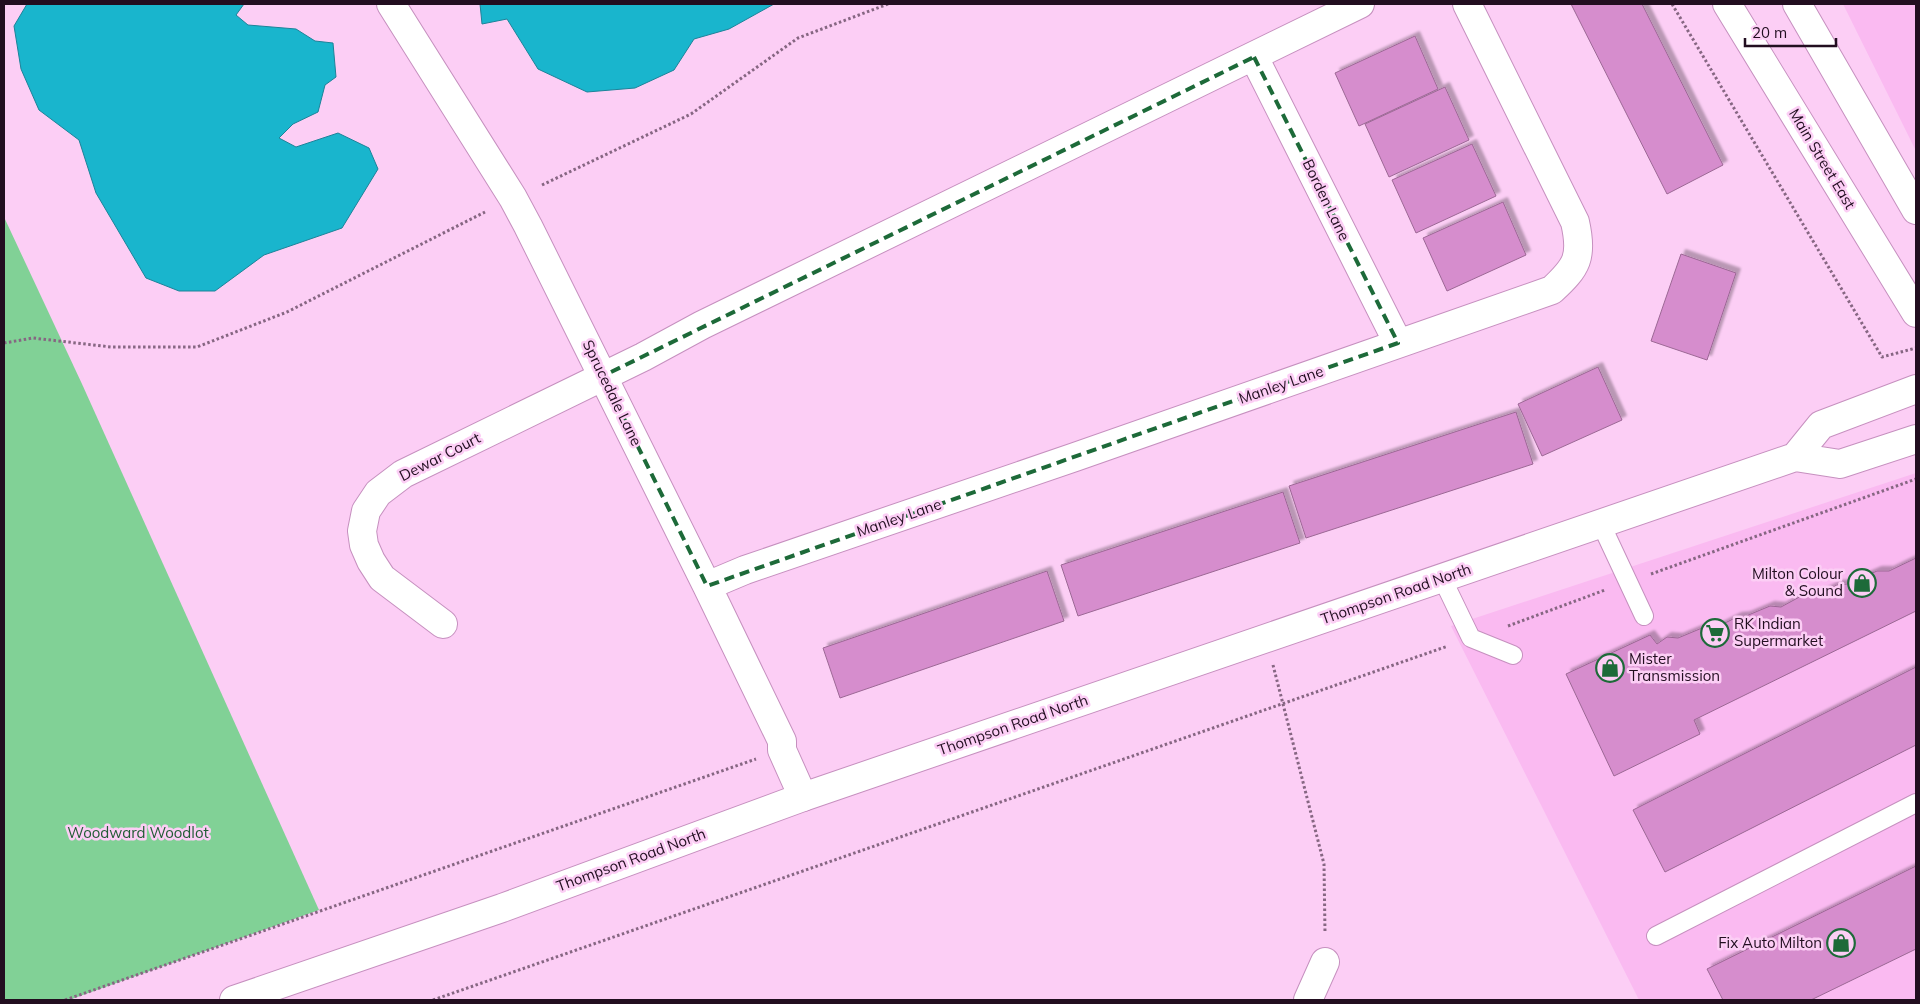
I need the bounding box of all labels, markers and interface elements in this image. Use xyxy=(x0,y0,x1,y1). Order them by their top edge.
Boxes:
scale bar xyxy=(1745,15,1836,47)
text: 20 m xyxy=(1752,23,1787,42)
street label: Main Street East xyxy=(1785,105,1860,212)
street label: Borden Lane xyxy=(1299,156,1354,244)
street label: Sprucedale Lane xyxy=(579,337,646,449)
street label: Manley Lane xyxy=(1236,361,1326,408)
street label: Dewar Court xyxy=(396,428,484,485)
street label: Manley Lane xyxy=(854,494,944,541)
street label: Thompson Road North xyxy=(1318,559,1473,628)
place label: Milton Colour & Sound xyxy=(1752,564,1844,600)
shop icon: Milton Colour & Sound xyxy=(1847,568,1877,598)
place label: RK Indian Supermarket xyxy=(1734,614,1823,650)
supermarket icon: RK Indian Supermarket xyxy=(1700,618,1730,648)
place label: Mister Transmission xyxy=(1629,649,1720,685)
shop icon: Mister Transmission xyxy=(1595,653,1625,683)
street label: Thompson Road North xyxy=(935,690,1090,759)
park label: Woodward Woodlot xyxy=(67,823,209,842)
street label: Thompson Road North xyxy=(554,824,708,895)
shop icon: Fix Auto Milton xyxy=(1826,928,1856,958)
place label: Fix Auto Milton xyxy=(1718,933,1822,952)

